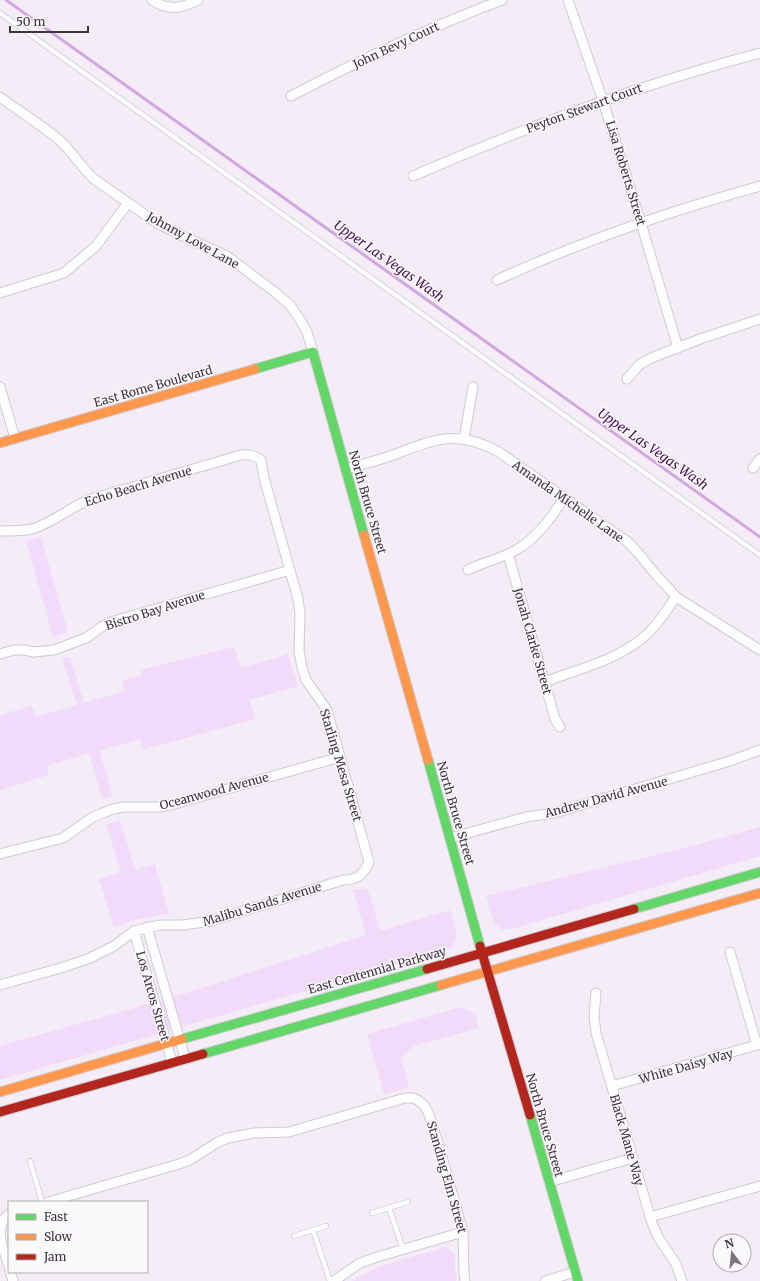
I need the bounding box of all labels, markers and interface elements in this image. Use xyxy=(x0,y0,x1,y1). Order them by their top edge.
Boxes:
scale bar xyxy=(10,8,88,34)
text: 50 m xyxy=(16,14,45,29)
street label: John Bevy Court xyxy=(349,18,442,72)
street label: Peyton Stewart Court xyxy=(524,80,644,136)
street label: Lisa Roberts Street xyxy=(603,119,649,228)
street label: Johnny Love Lane xyxy=(143,208,242,272)
water label: Upper Las Vegas Wash xyxy=(331,216,448,306)
street label: East Rome Boulevard xyxy=(92,362,214,410)
water label: Upper Las Vegas Wash xyxy=(595,404,712,494)
street label: North Bruce Street xyxy=(346,448,390,556)
street label: Amanda Michelle Lane xyxy=(509,456,626,545)
street label: Echo Beach Avenue xyxy=(83,463,193,509)
street label: Jonah Clarke Street xyxy=(510,585,555,696)
street label: Bistro Bay Avenue xyxy=(103,587,207,633)
street label: Starling Mesa Street xyxy=(317,707,365,823)
street label: North Bruce Street xyxy=(434,759,478,867)
street label: Oceanwood Avenue xyxy=(158,769,270,813)
street label: Andrew David Avenue xyxy=(542,773,669,821)
street label: Malibu Sands Avenue xyxy=(201,879,323,929)
street label: East Centennial Parkway xyxy=(306,943,448,997)
street label: Los Arcos Street xyxy=(133,949,173,1043)
street label: White Daisy Way xyxy=(636,1045,735,1087)
street label: North Bruce Street xyxy=(523,1071,567,1179)
street label: Black Mane Way xyxy=(607,1092,647,1188)
street label: Standing Elm Street xyxy=(424,1119,470,1235)
legend xyxy=(8,1201,148,1273)
text: Fast xyxy=(44,1209,68,1224)
text: Slow xyxy=(44,1229,73,1244)
north arrow xyxy=(712,1233,752,1273)
text: N xyxy=(723,1235,736,1251)
text: Jam xyxy=(43,1249,67,1264)

